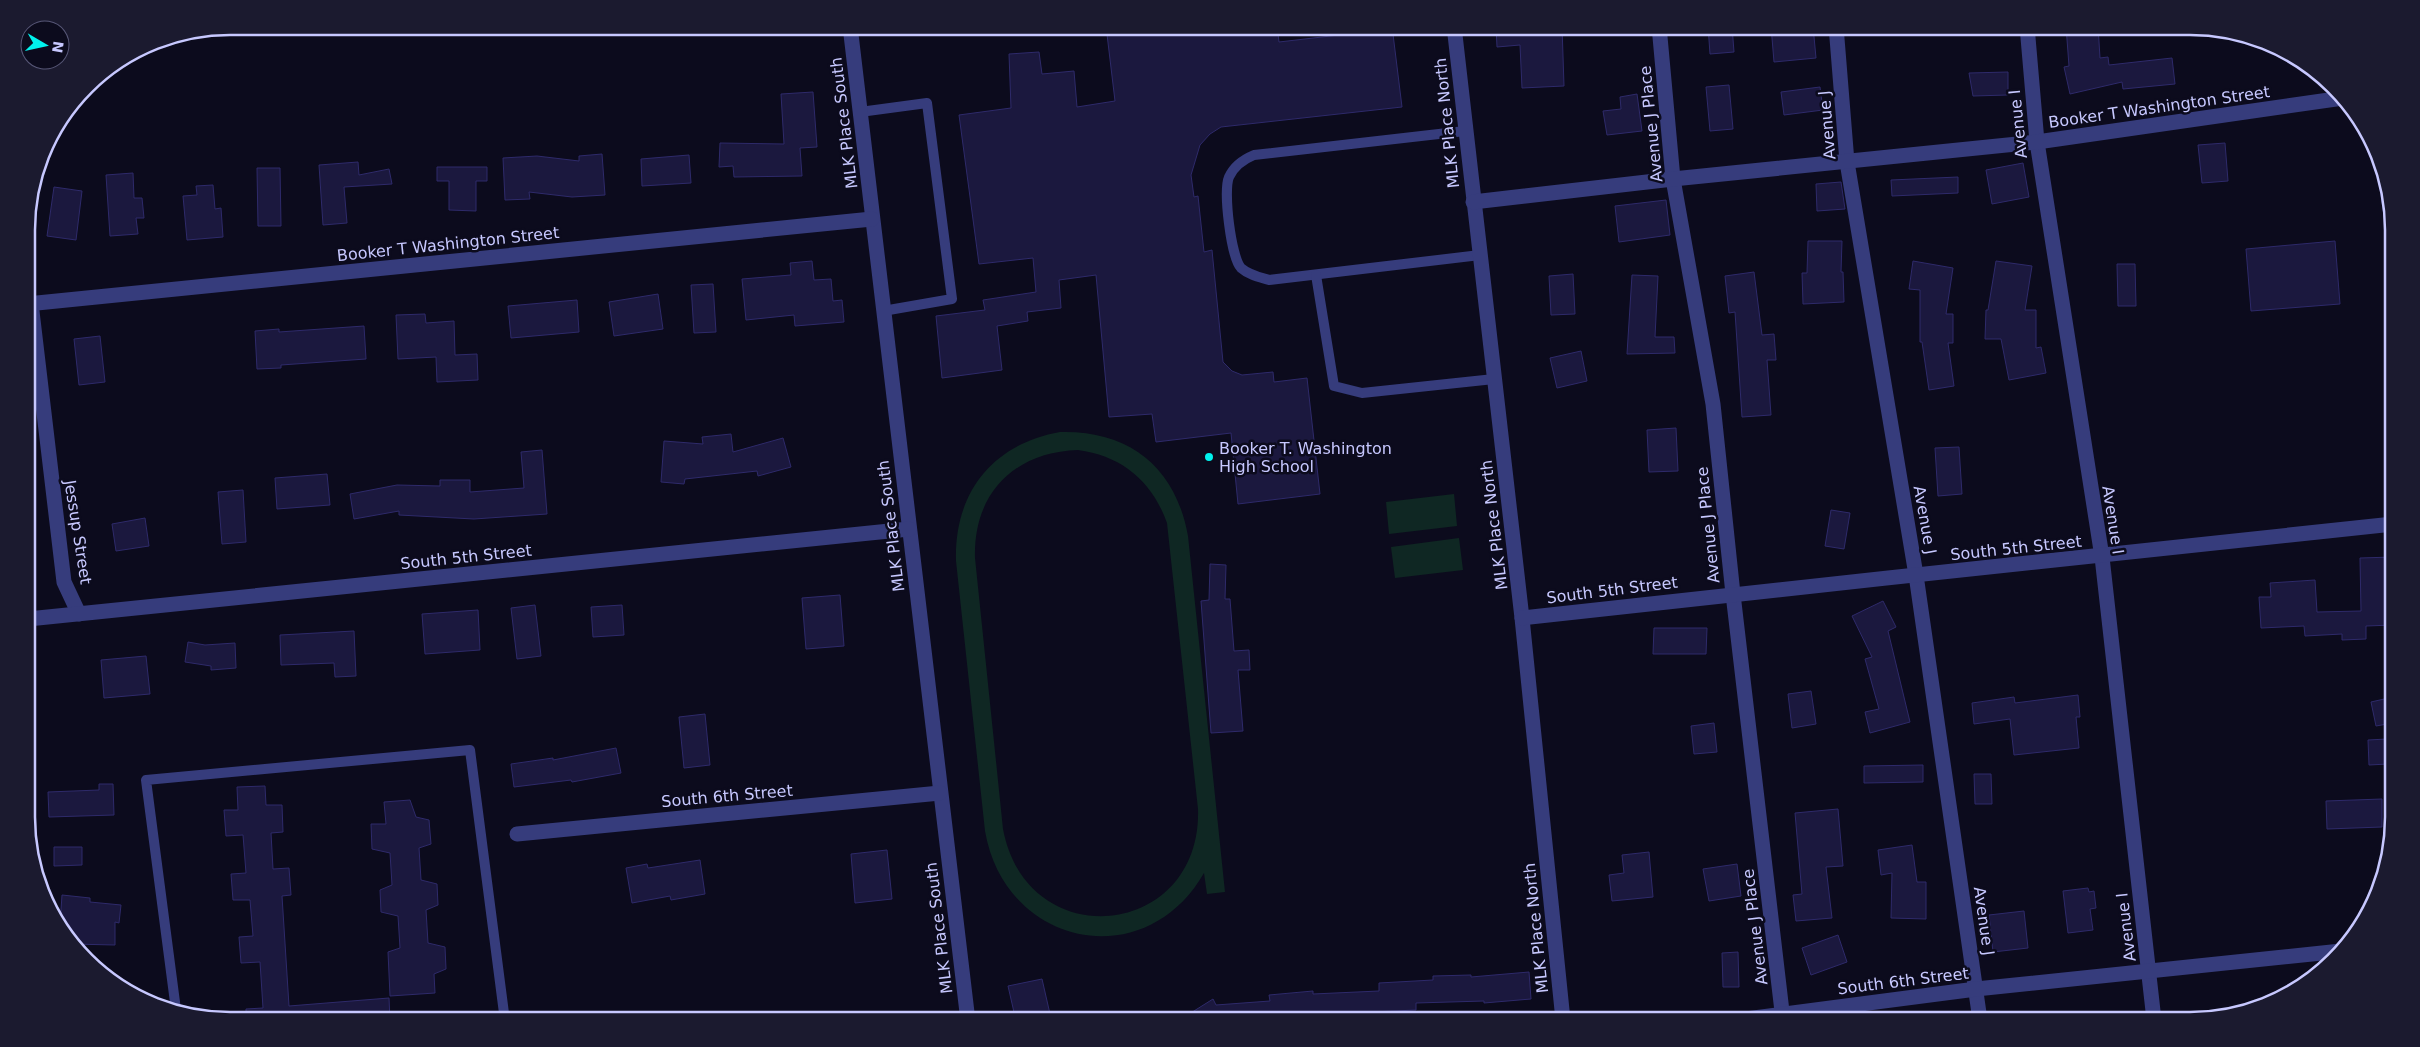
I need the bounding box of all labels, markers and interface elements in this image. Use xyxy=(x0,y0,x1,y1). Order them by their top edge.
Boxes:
north arrow xyxy=(20,20,70,70)
text: N xyxy=(49,40,67,54)
street label: MLK Place South xyxy=(827,56,861,190)
street label: MLK Place North xyxy=(1431,57,1463,189)
street label: Avenue J Place xyxy=(1635,65,1667,183)
street label: Booker T Washington Street xyxy=(2047,82,2271,132)
street label: Avenue I xyxy=(2005,89,2031,159)
street label: Avenue J xyxy=(1815,90,1839,160)
street label: Booker T Washington Street xyxy=(336,223,560,265)
place label: Booker T. Washington High School xyxy=(1219,439,1392,476)
marker: Booker T. Washington High School xyxy=(1203,451,1215,463)
street label: MLK Place South xyxy=(874,459,908,593)
street label: MLK Place North xyxy=(1477,459,1511,591)
street label: Avenue J Place xyxy=(1692,466,1724,584)
street label: Jessup Street xyxy=(60,478,96,585)
street label: Avenue J xyxy=(1910,484,1940,556)
street label: Avenue I xyxy=(2098,484,2128,556)
street label: South 5th Street xyxy=(1949,532,2083,564)
street label: South 5th Street xyxy=(399,541,533,573)
street label: South 5th Street xyxy=(1545,573,1679,607)
street label: South 6th Street xyxy=(660,781,794,811)
street label: MLK Place South xyxy=(922,861,956,995)
street label: MLK Place North xyxy=(1520,862,1552,994)
street label: Avenue J Place xyxy=(1738,868,1772,986)
street label: Avenue J xyxy=(1970,885,1998,957)
street label: Avenue I xyxy=(2112,891,2140,963)
street label: South 6th Street xyxy=(1836,964,1970,998)

